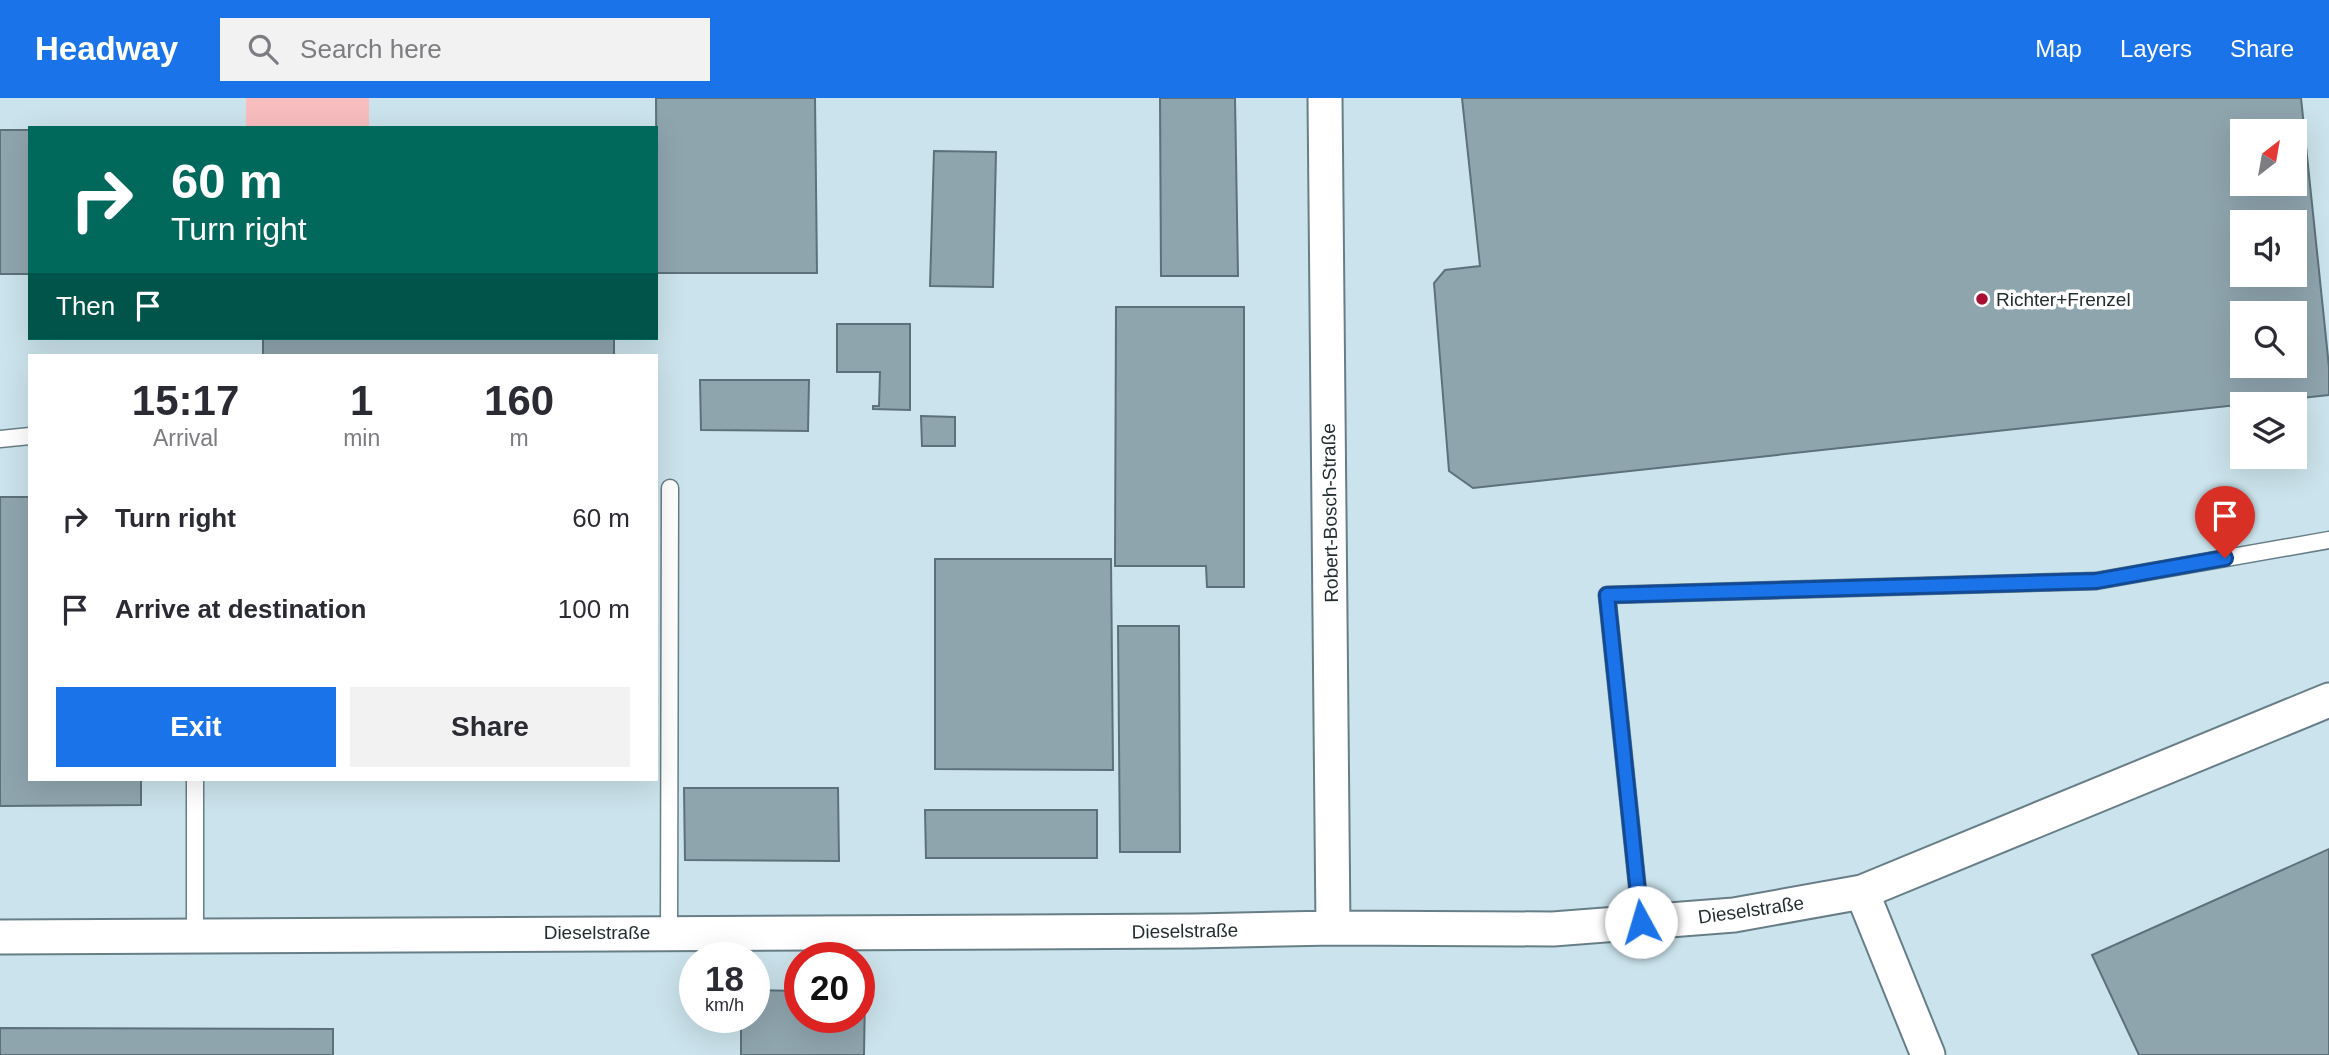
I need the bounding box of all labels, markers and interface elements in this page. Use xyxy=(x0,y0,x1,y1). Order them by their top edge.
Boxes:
search box xyxy=(220,18,710,81)
text: Headway xyxy=(35,30,178,67)
icon: search xyxy=(244,30,282,68)
text: Search here xyxy=(300,34,442,64)
text: Map xyxy=(2035,35,2082,62)
text: Layers xyxy=(2120,35,2192,62)
text: Share xyxy=(2230,35,2294,62)
north arrow xyxy=(2230,119,2306,196)
map controls xyxy=(2230,119,2307,469)
icon: right xyxy=(56,154,147,245)
text: 60 m xyxy=(171,154,283,208)
button: sound xyxy=(2230,210,2307,287)
text: Turn right xyxy=(171,211,307,247)
icon: arrive xyxy=(129,287,167,325)
place label: Richter+Frenzel xyxy=(1996,289,2131,310)
text: Then xyxy=(56,291,115,321)
marker: Richter+Frenzel xyxy=(1974,291,1990,307)
button: search xyxy=(2230,301,2307,378)
text: 15:17 xyxy=(132,377,239,424)
text: 1 xyxy=(350,377,373,424)
text: 160 xyxy=(484,377,554,424)
button: layers xyxy=(2230,392,2307,469)
street label: Robert-Bosch-Straße xyxy=(1318,423,1342,603)
text: Arrival xyxy=(153,425,218,451)
text: min xyxy=(343,425,380,451)
text: m xyxy=(510,425,529,451)
pin xyxy=(2195,486,2255,558)
icon: arrive xyxy=(2206,497,2244,535)
icon: right xyxy=(56,500,94,538)
text: Turn right xyxy=(115,503,236,533)
text: 60 m xyxy=(572,503,630,533)
icon: arrive xyxy=(56,591,94,629)
text: Arrive at destination xyxy=(115,594,366,624)
text: 100 m xyxy=(558,594,630,624)
button: Exit xyxy=(56,687,336,767)
button: Share xyxy=(350,687,630,767)
position arrow xyxy=(1604,885,1678,959)
street label: Dieselstraße xyxy=(1697,892,1805,928)
street label: Dieselstraße xyxy=(1131,920,1239,942)
street label: Dieselstraße xyxy=(544,922,650,943)
speed limit sign: 20 xyxy=(784,942,875,1033)
text: 18 xyxy=(705,959,744,998)
text: km/h xyxy=(705,995,744,1015)

